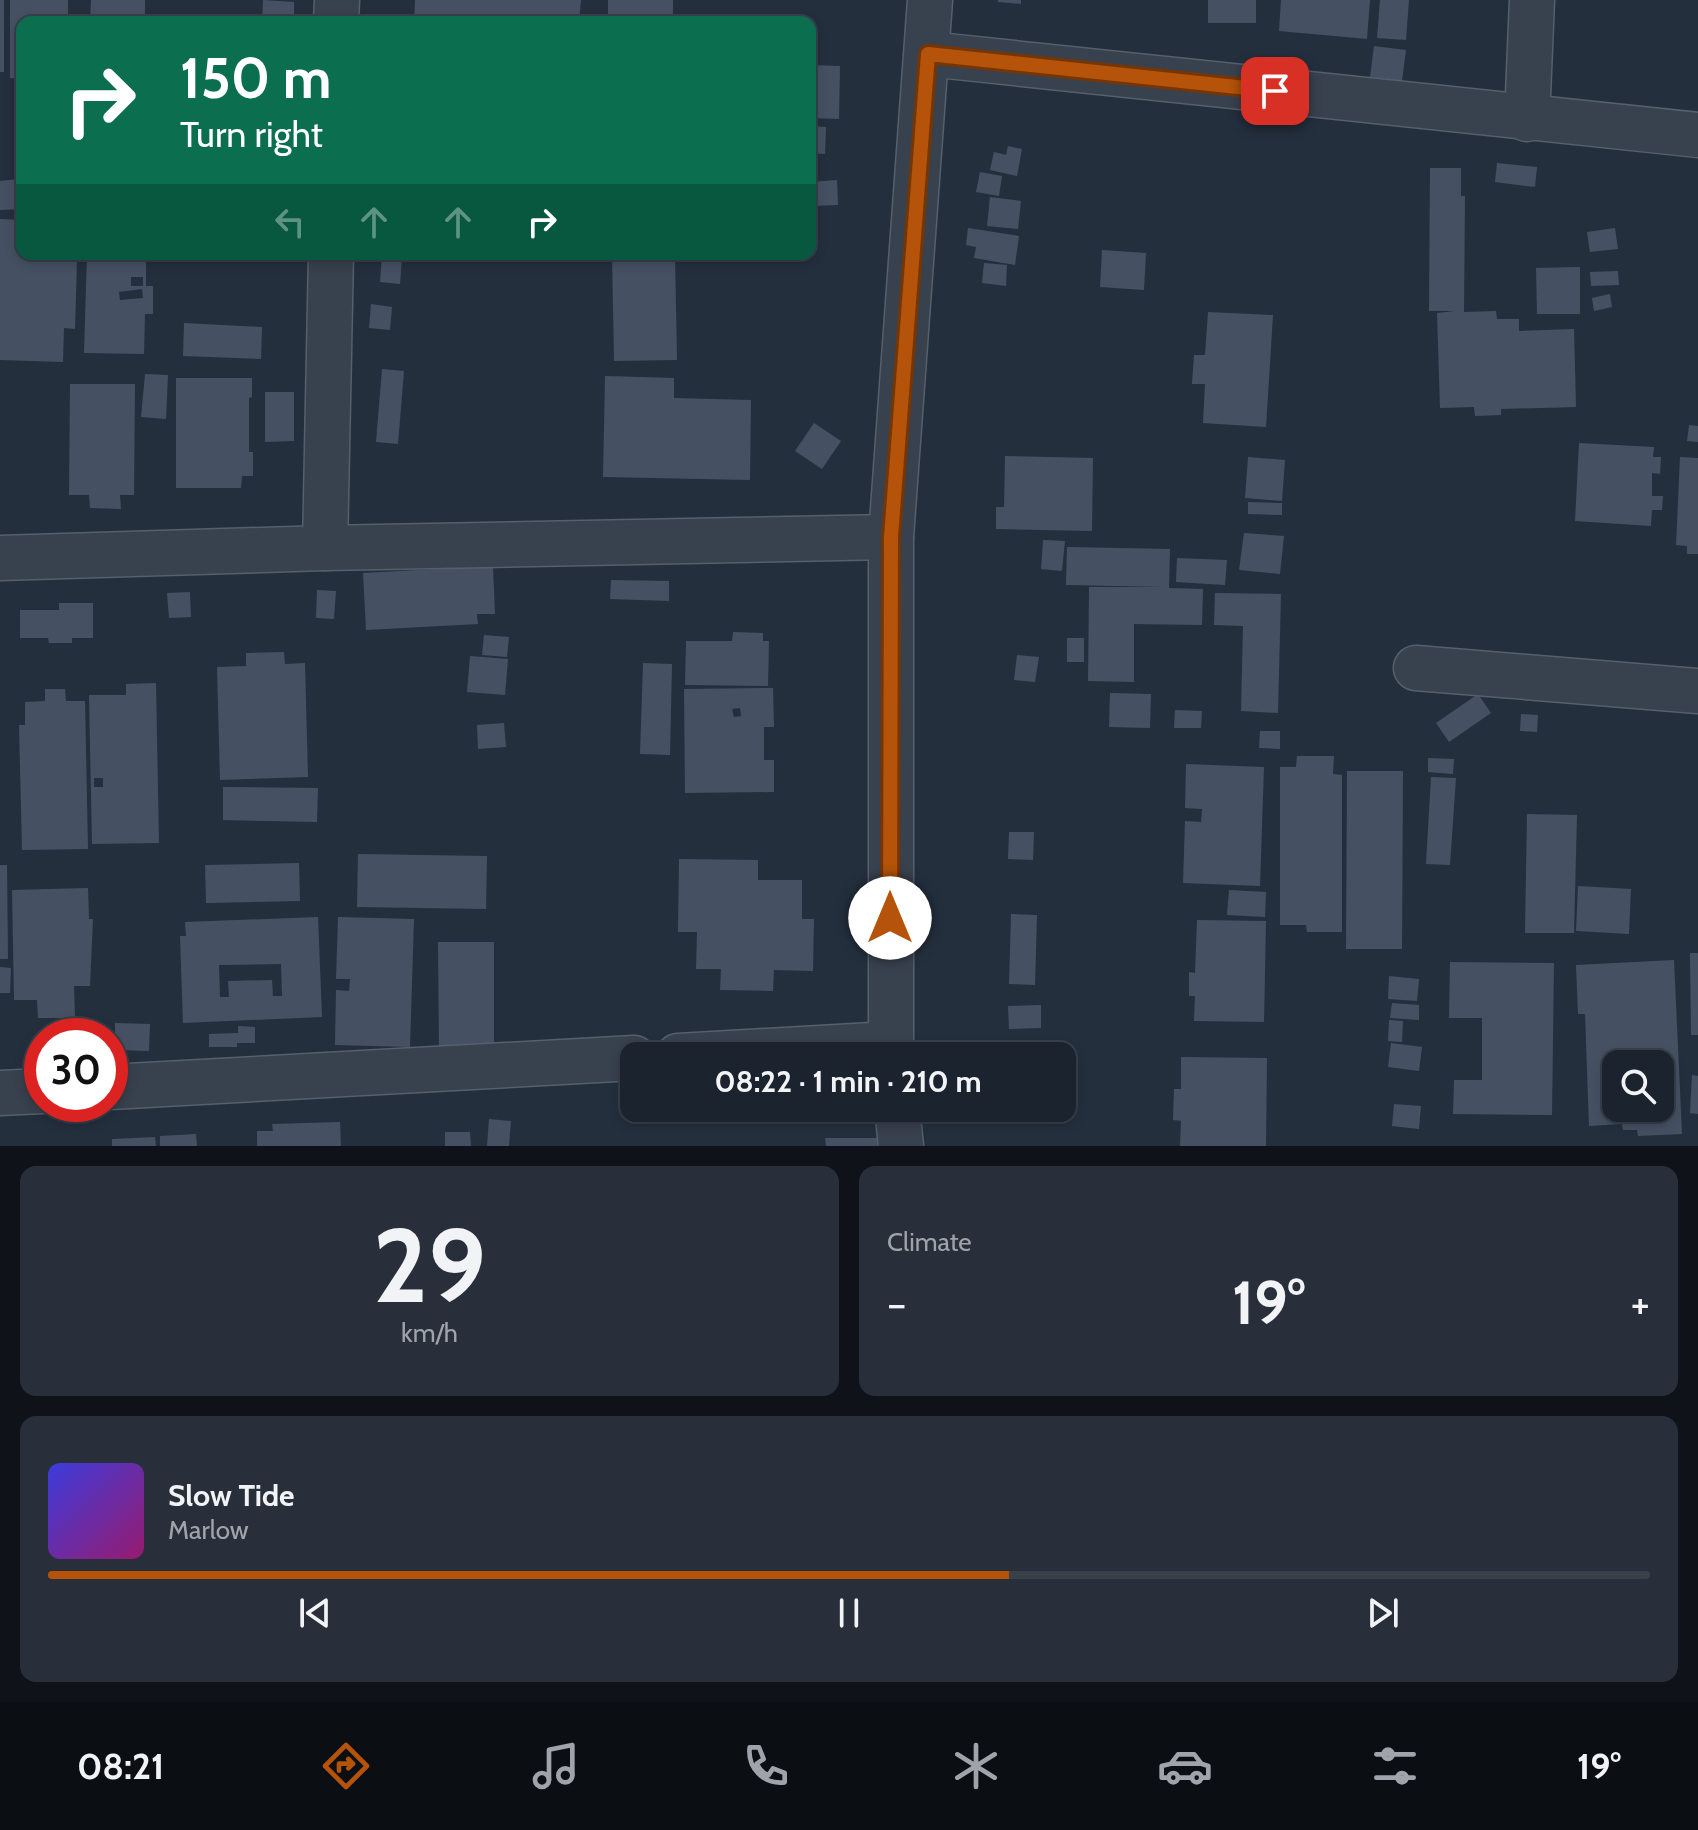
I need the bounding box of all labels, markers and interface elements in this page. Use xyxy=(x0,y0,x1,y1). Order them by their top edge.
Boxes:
text: 150 m xyxy=(180,44,332,112)
icon: right xyxy=(48,48,152,152)
pin xyxy=(1241,57,1309,125)
icon: arrive xyxy=(1253,69,1297,113)
text: Turn right xyxy=(180,112,323,156)
icon: left xyxy=(268,200,312,244)
icon: ahead xyxy=(352,200,396,244)
icon: ahead xyxy=(436,200,480,244)
icon: right xyxy=(520,200,564,244)
position arrow xyxy=(848,876,932,960)
speed limit sign: 30 xyxy=(24,1018,128,1122)
map controls xyxy=(1602,1050,1674,1122)
button: search xyxy=(1602,1050,1674,1122)
text: 08:22 · 1 min · 210 m xyxy=(714,1063,982,1100)
text: 29 xyxy=(373,1202,486,1328)
text: Climate xyxy=(887,1226,972,1258)
text: 19° xyxy=(1232,1266,1305,1339)
text: − xyxy=(887,1277,906,1330)
text: + xyxy=(1631,1277,1650,1330)
text: km/h xyxy=(401,1317,458,1349)
text: Slow Tide xyxy=(168,1477,295,1514)
text: Marlow xyxy=(168,1514,249,1546)
icon: previous xyxy=(293,1591,337,1635)
icon: pause xyxy=(827,1591,871,1635)
icon: next xyxy=(1361,1591,1405,1635)
icon: directions xyxy=(318,1738,374,1794)
icon: music xyxy=(528,1738,584,1794)
icon: phone xyxy=(738,1738,794,1794)
icon: climate xyxy=(948,1738,1004,1794)
icon: car xyxy=(1157,1738,1213,1794)
icon: filters xyxy=(1367,1738,1423,1794)
text: 08:21 xyxy=(77,1744,164,1788)
text: 19° xyxy=(1577,1744,1621,1788)

